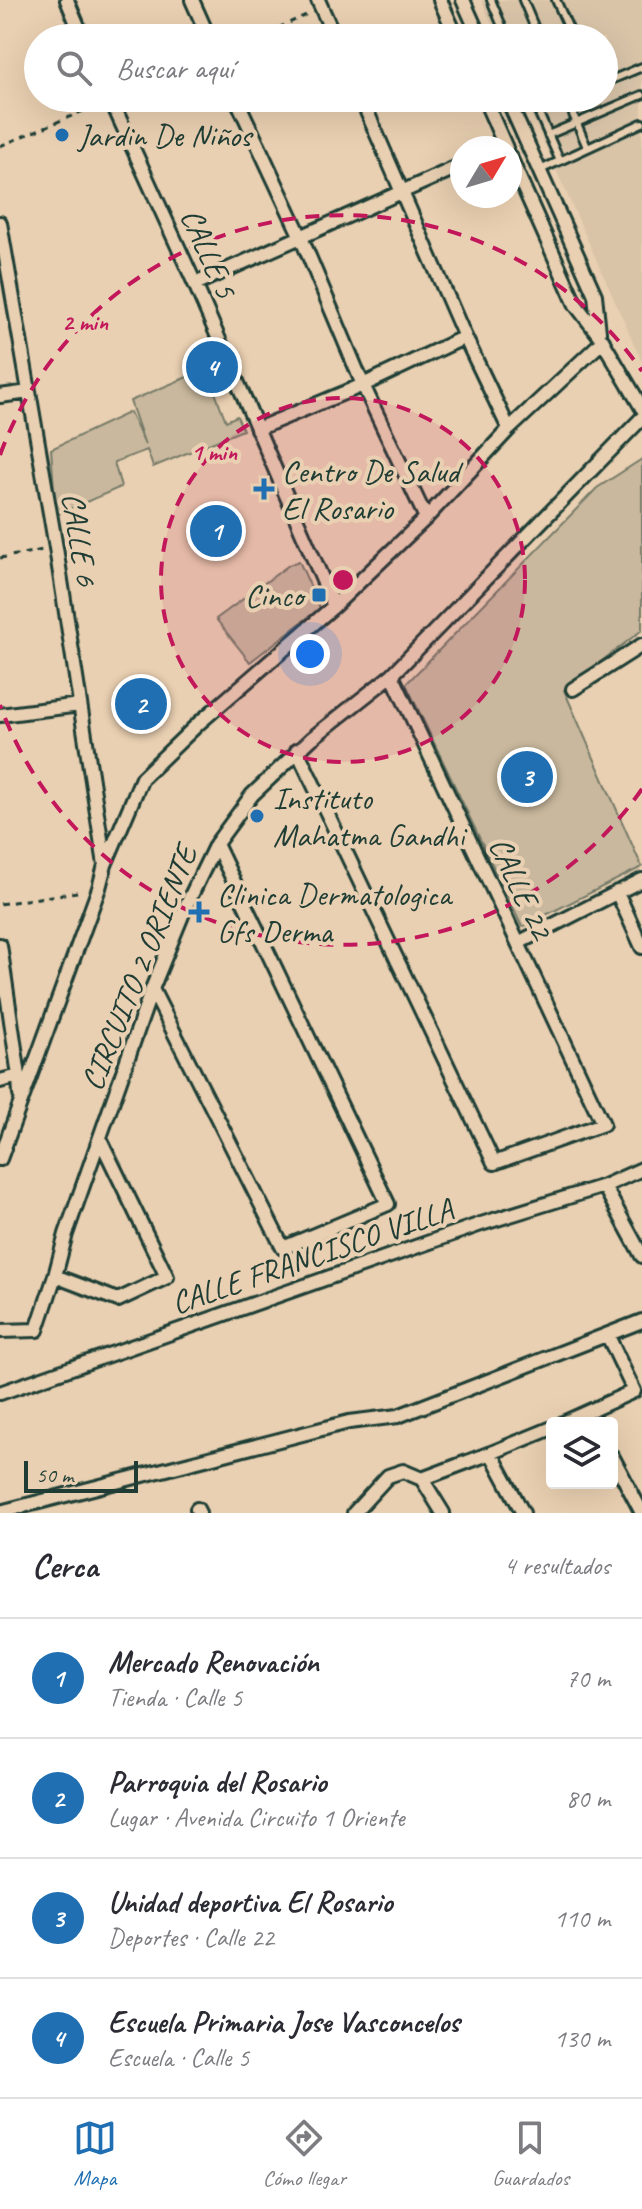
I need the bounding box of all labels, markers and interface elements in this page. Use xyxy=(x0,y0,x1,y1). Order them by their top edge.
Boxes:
search box xyxy=(24,24,618,112)
icon: search xyxy=(52,46,96,90)
text: Buscar aquí xyxy=(116,49,234,87)
place label: Jardin De Niños xyxy=(76,115,254,156)
marker: Jardin De Niños xyxy=(53,126,71,144)
north arrow xyxy=(450,136,522,208)
street label: CALLE 5 xyxy=(171,202,247,306)
text: 2 min xyxy=(62,307,109,337)
pin: 4 xyxy=(186,337,238,397)
text: 1 min xyxy=(191,437,238,467)
place label: Centro De Salud El Rosario xyxy=(282,451,464,529)
marker: Centro De Salud El Rosario xyxy=(253,478,275,500)
street label: CALLE 6 xyxy=(52,490,108,590)
pin: 1 xyxy=(190,501,242,561)
centre of rings xyxy=(329,566,357,594)
place label: Cinco xyxy=(245,575,307,616)
marker: Cinco xyxy=(310,586,328,604)
your location xyxy=(290,634,330,674)
pin: 2 xyxy=(115,674,167,734)
pin: 3 xyxy=(501,747,553,807)
place label: Instituto Mahatma Gandhi xyxy=(273,778,468,856)
marker: Instituto Mahatma Gandhi xyxy=(248,807,266,825)
street label: CALLE 22 xyxy=(480,830,564,948)
street label: CIRCUITO 2 ORIENTE xyxy=(71,836,208,1096)
place label: Clinica Dermatologica Gfs Derma xyxy=(217,874,454,952)
marker: Clinica Dermatologica Gfs Derma xyxy=(188,901,210,923)
street label: CALLE FRANCISCO VILLA xyxy=(166,1188,460,1323)
map controls xyxy=(546,1417,618,1489)
button: layers xyxy=(546,1417,618,1489)
scale bar xyxy=(24,1457,138,1493)
text: 50 m xyxy=(36,1461,73,1489)
text: Cerca xyxy=(32,1544,98,1587)
text: 4 resultados xyxy=(504,1549,610,1582)
text: Mercado Renovación xyxy=(108,1643,319,1681)
text: 1 xyxy=(52,1662,64,1695)
text: 70 m xyxy=(566,1662,610,1695)
text: Tienda · Calle 5 xyxy=(108,1681,242,1714)
text: Parroquia del Rosario xyxy=(108,1763,326,1801)
text: 2 xyxy=(52,1782,64,1815)
text: 80 m xyxy=(566,1782,610,1815)
text: Lugar · Avenida Circuito 1 Oriente xyxy=(108,1801,404,1834)
text: Unidad deportiva El Rosario xyxy=(108,1883,392,1921)
text: 3 xyxy=(52,1902,64,1935)
text: 110 m xyxy=(554,1902,610,1935)
text: Deportes · Calle 22 xyxy=(108,1921,274,1954)
text: Escuela Primaria Jose Vasconcelos xyxy=(108,2003,460,2041)
text: 4 xyxy=(52,2022,64,2055)
text: 130 m xyxy=(554,2022,610,2055)
text: Escuela · Calle 5 xyxy=(108,2041,249,2074)
tab: Mapa xyxy=(73,2116,117,2192)
tab: Cómo llegar xyxy=(263,2116,346,2192)
tab: Guardados xyxy=(492,2116,569,2192)

